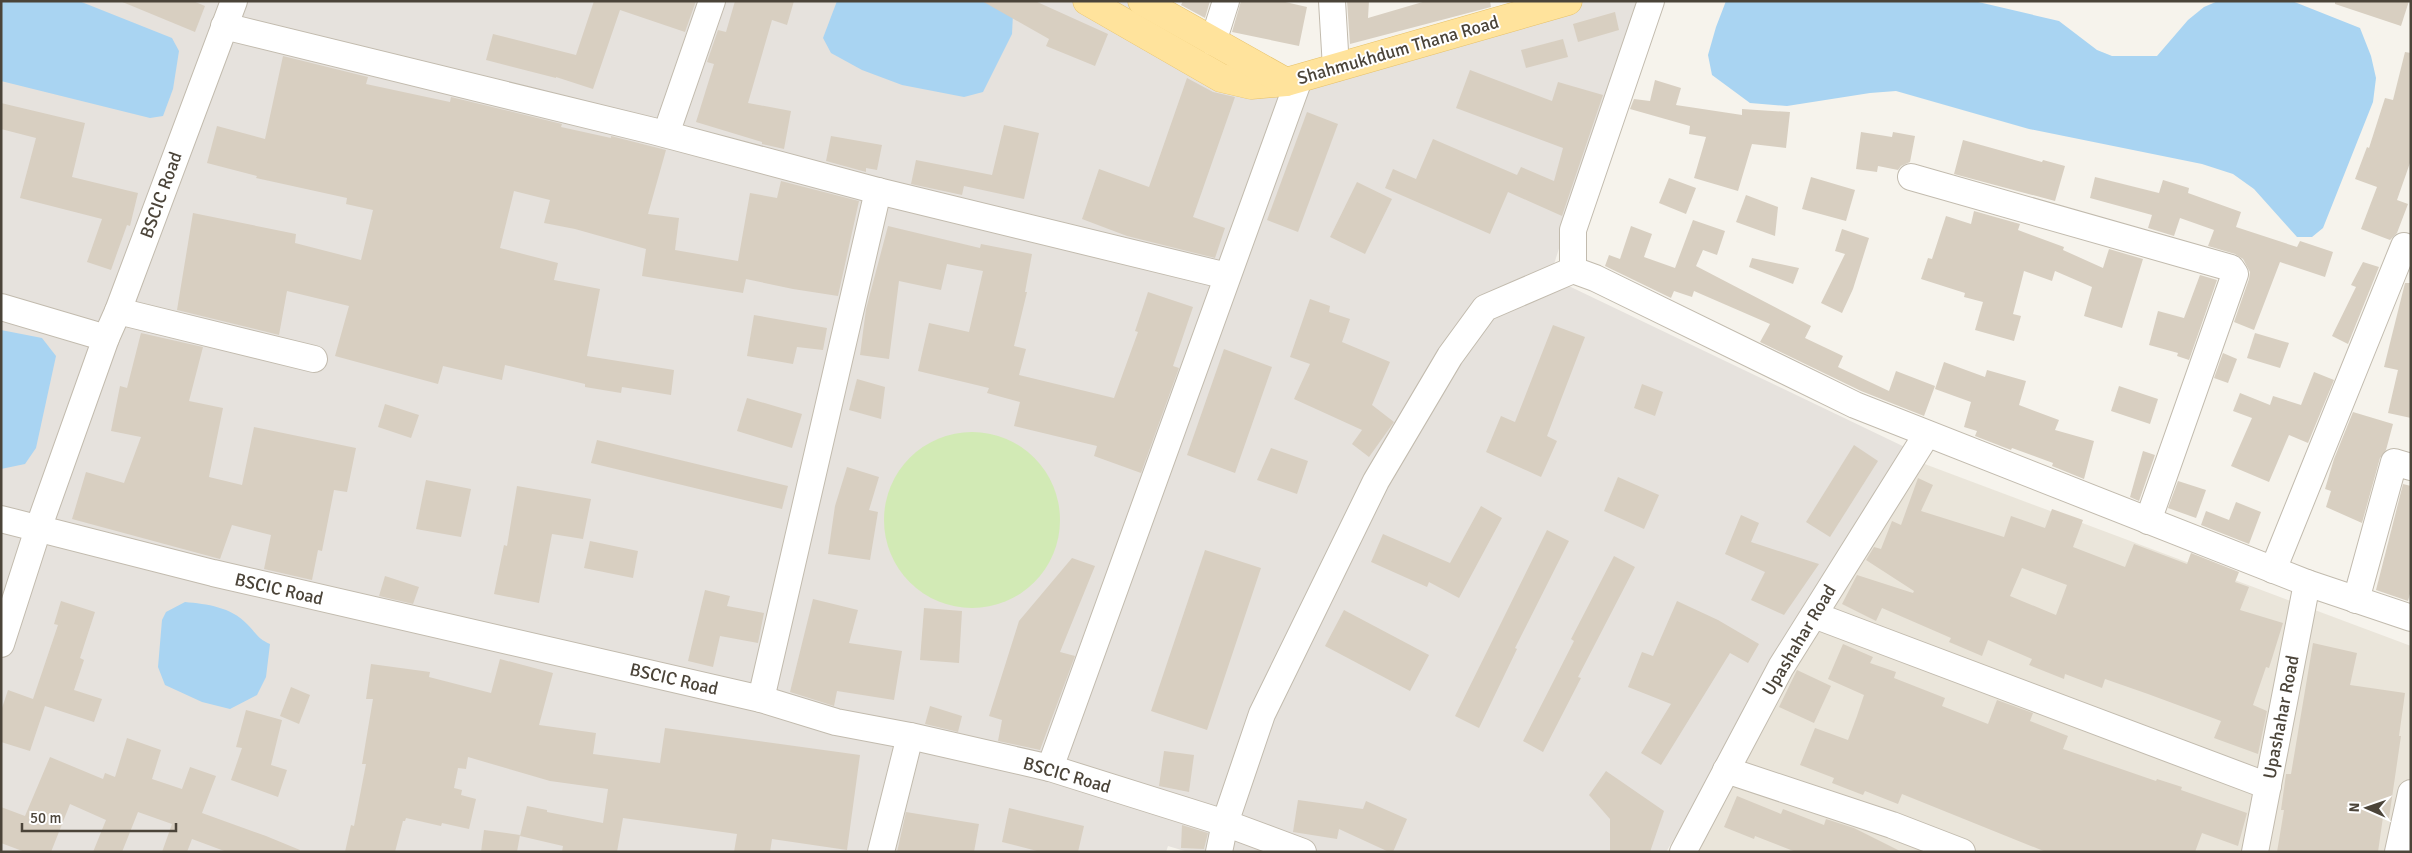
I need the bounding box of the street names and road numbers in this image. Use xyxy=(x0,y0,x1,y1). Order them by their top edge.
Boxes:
street label: Shahmukhdum Thana Road xyxy=(1295,11,1501,89)
street label: BSCIC Road xyxy=(135,149,187,241)
street label: BSCIC Road xyxy=(233,568,325,610)
street label: Upashahar Road xyxy=(1757,581,1841,699)
street label: Upashahar Road xyxy=(2258,653,2304,781)
street label: BSCIC Road xyxy=(628,658,720,700)
street label: BSCIC Road xyxy=(1021,752,1113,798)

